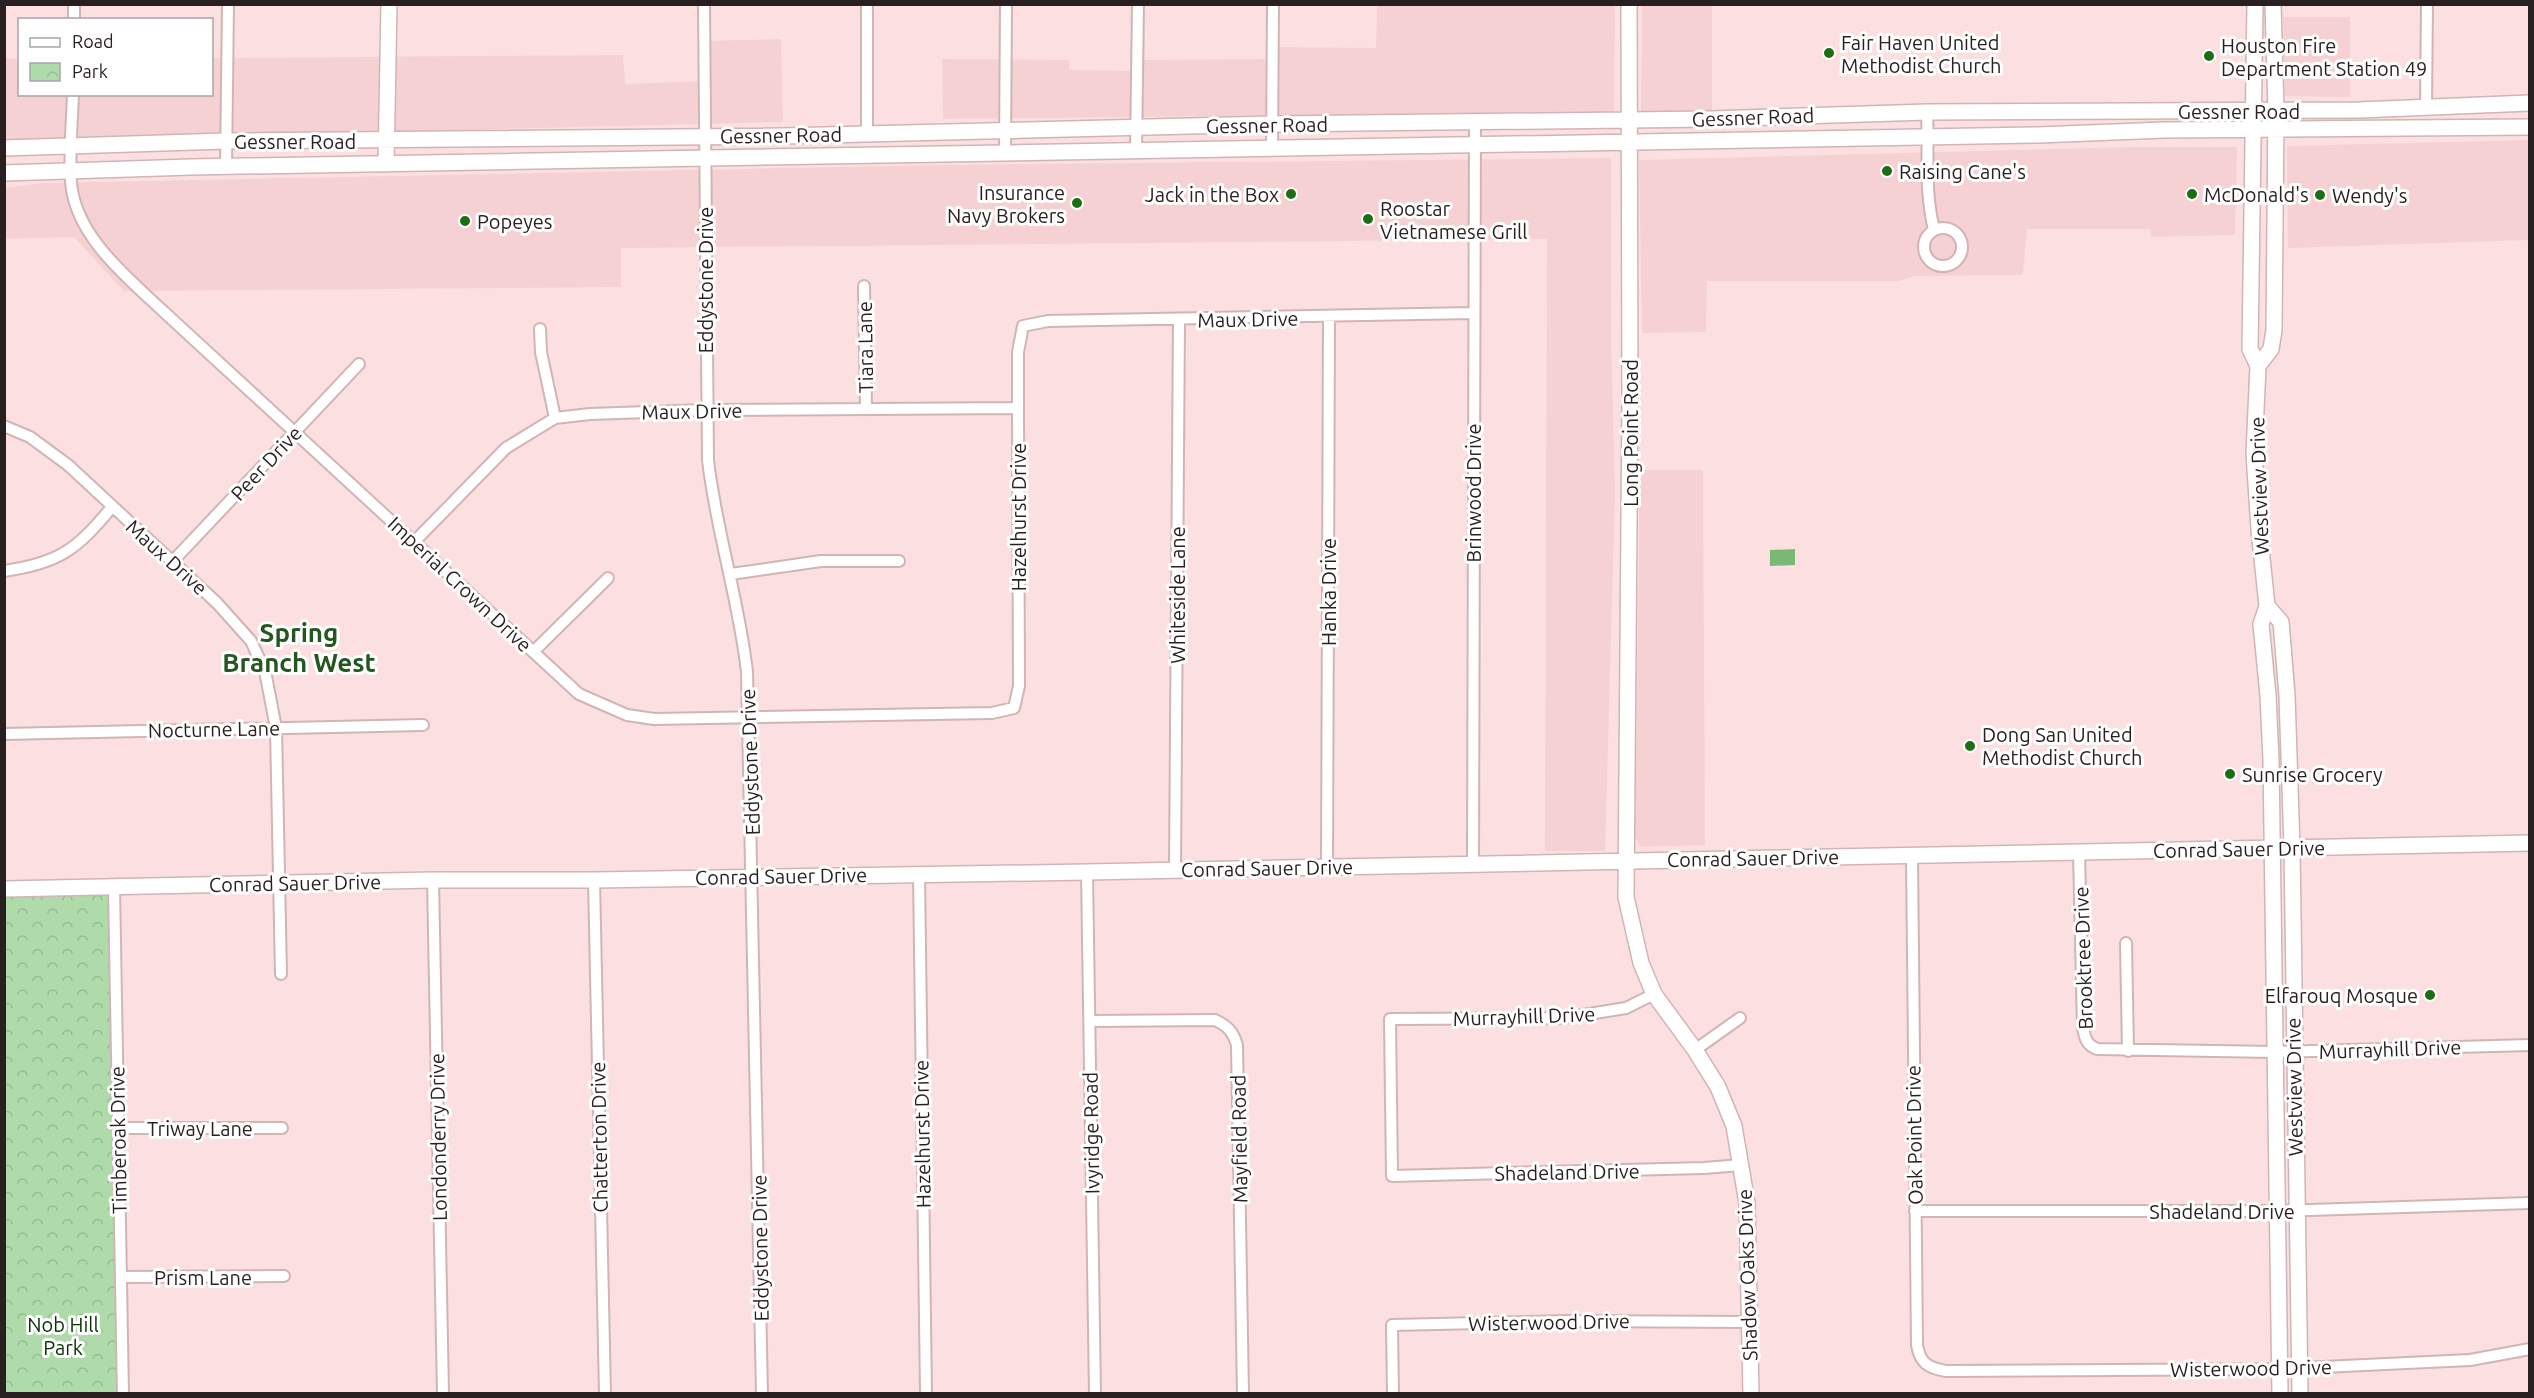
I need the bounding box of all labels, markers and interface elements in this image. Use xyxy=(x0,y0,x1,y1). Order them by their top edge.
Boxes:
legend xyxy=(18,18,213,96)
text: Road xyxy=(72,31,114,51)
place label: Fair Haven United Methodist Church xyxy=(1841,31,2001,77)
place label: Houston Fire Department Station 49 xyxy=(2221,34,2427,80)
marker: Fair Haven United Methodist Church xyxy=(1822,46,1836,60)
marker: Houston Fire Department Station 49 xyxy=(2202,49,2216,63)
text: Park xyxy=(72,61,108,81)
street label: Gessner Road xyxy=(2178,100,2300,123)
street label: Gessner Road xyxy=(1691,103,1815,131)
street label: Gessner Road xyxy=(1206,112,1328,138)
street label: Gessner Road xyxy=(720,122,842,148)
street label: Gessner Road xyxy=(234,130,356,153)
place label: Raising Cane's xyxy=(1899,160,2026,183)
marker: Raising Cane's xyxy=(1880,164,1894,178)
place label: Insurance Navy Brokers xyxy=(947,181,1065,227)
place label: Jack in the Box xyxy=(1145,183,1279,206)
place label: McDonald's xyxy=(2204,183,2309,206)
place label: Wendy's xyxy=(2332,184,2408,207)
marker: Jack in the Box xyxy=(1284,187,1298,201)
marker: McDonald's xyxy=(2185,187,2199,201)
marker: Wendy's xyxy=(2313,188,2327,202)
marker: Insurance Navy Brokers xyxy=(1070,196,1084,210)
place label: Roostar Vietnamese Grill xyxy=(1380,197,1528,243)
street label: Eddystone Drive xyxy=(694,207,717,353)
place label: Popeyes xyxy=(477,210,553,233)
marker: Roostar Vietnamese Grill xyxy=(1361,212,1375,226)
marker: Popeyes xyxy=(458,214,472,228)
street label: Tiara Lane xyxy=(853,301,877,393)
street label: Maux Drive xyxy=(1197,307,1299,331)
street label: Long Point Road xyxy=(1619,359,1642,507)
street label: Maux Drive xyxy=(641,399,743,423)
street label: Westview Drive xyxy=(2245,416,2273,556)
street label: Peer Drive xyxy=(226,421,306,505)
street label: Brinwood Drive xyxy=(1462,424,1485,563)
street label: Hazelhurst Drive xyxy=(1007,443,1030,591)
street label: Imperial Crown Drive xyxy=(383,511,537,657)
street label: Maux Drive xyxy=(122,515,212,599)
street label: Whiteside Lane xyxy=(1166,526,1189,664)
street label: Hanka Drive xyxy=(1317,538,1340,646)
district label: Spring Branch West xyxy=(222,618,376,677)
street label: Eddystone Drive xyxy=(736,688,764,836)
street label: Nocturne Lane xyxy=(148,716,280,742)
place label: Dong San United Methodist Church xyxy=(1982,723,2142,769)
marker: Dong San United Methodist Church xyxy=(1963,739,1977,753)
place label: Sunrise Grocery xyxy=(2242,763,2383,786)
marker: Sunrise Grocery xyxy=(2223,767,2237,781)
street label: Conrad Sauer Drive xyxy=(2153,836,2325,862)
street label: Conrad Sauer Drive xyxy=(1667,845,1839,871)
street label: Conrad Sauer Drive xyxy=(1181,855,1353,881)
street label: Conrad Sauer Drive xyxy=(695,863,867,889)
street label: Conrad Sauer Drive xyxy=(209,870,381,896)
street label: Brooktree Drive xyxy=(2069,886,2097,1030)
place label: Elfarouq Mosque xyxy=(2265,984,2418,1007)
marker: Elfarouq Mosque xyxy=(2423,988,2437,1002)
street label: Murrayhill Drive xyxy=(1452,1002,1596,1030)
street label: Westview Drive xyxy=(2281,1017,2307,1157)
street label: Murrayhill Drive xyxy=(2318,1035,2462,1063)
street label: Londonderry Drive xyxy=(425,1053,451,1221)
street label: Hazelhurst Drive xyxy=(909,1060,935,1208)
street label: Chatterton Drive xyxy=(586,1061,612,1213)
street label: Oak Point Drive xyxy=(1901,1065,1927,1205)
street label: Timberoak Drive xyxy=(105,1066,131,1214)
street label: Ivyridge Road xyxy=(1078,1072,1104,1194)
street label: Mayfield Road xyxy=(1226,1075,1252,1203)
street label: Triway Lane xyxy=(147,1117,253,1140)
street label: Shadeland Drive xyxy=(1494,1159,1640,1185)
street label: Eddystone Drive xyxy=(747,1175,773,1321)
street label: Shadow Oaks Drive xyxy=(1733,1189,1761,1361)
street label: Shadeland Drive xyxy=(2149,1200,2295,1223)
street label: Prism Lane xyxy=(154,1266,252,1289)
street label: Wisterwood Drive xyxy=(1468,1309,1630,1335)
park label: Nob Hill Park xyxy=(27,1313,99,1359)
street label: Wisterwood Drive xyxy=(2170,1355,2332,1381)

